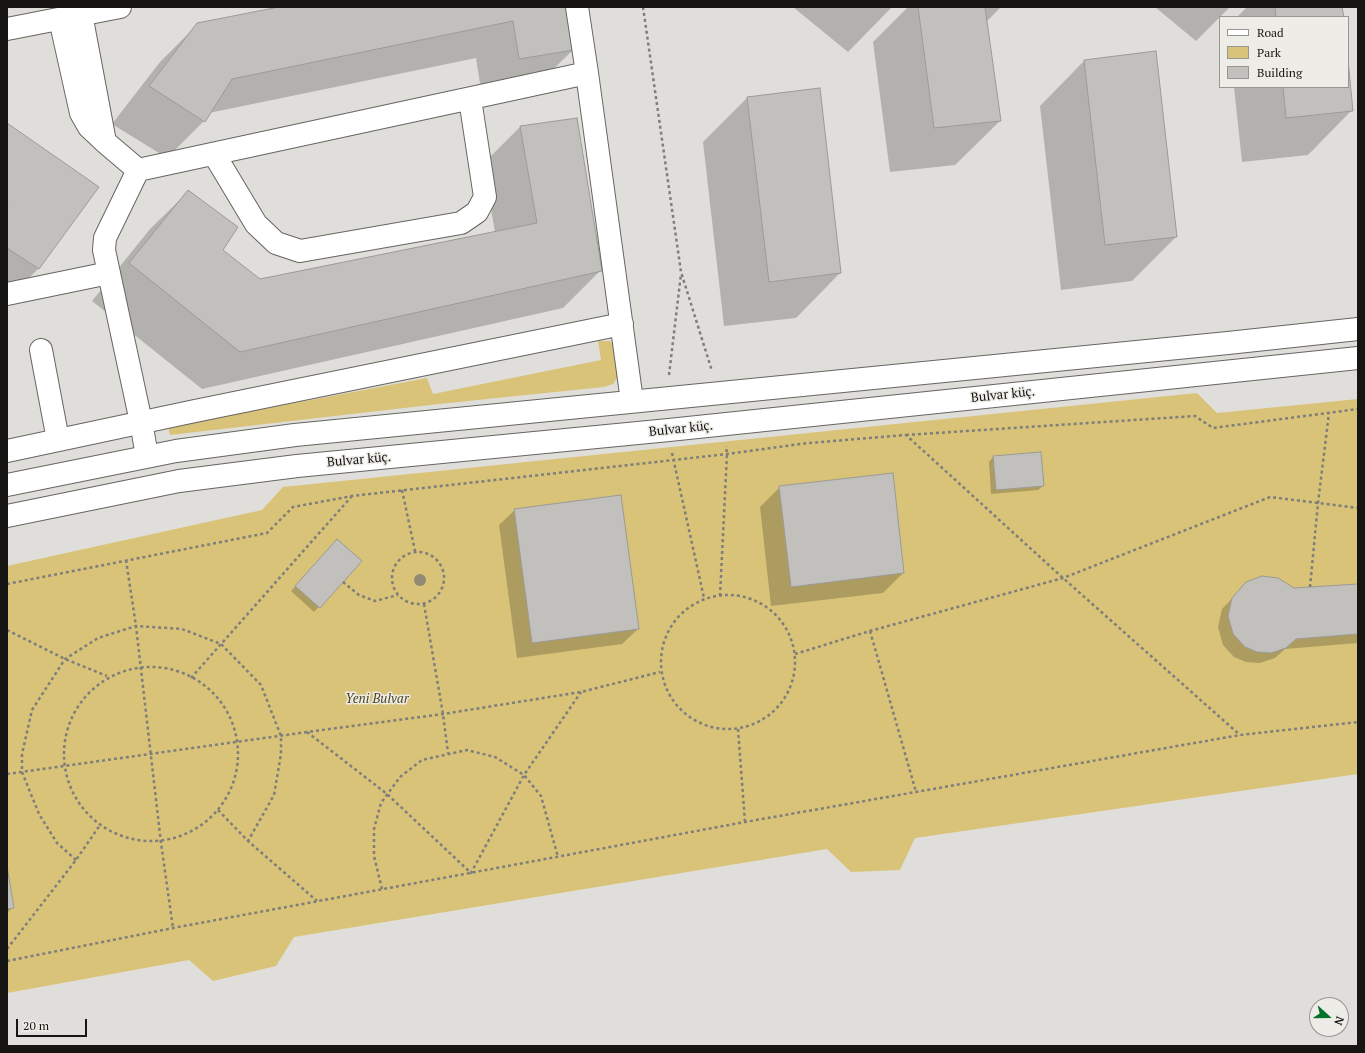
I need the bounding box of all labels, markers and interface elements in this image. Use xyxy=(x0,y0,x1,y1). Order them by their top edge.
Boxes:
legend xyxy=(1219,16,1349,88)
text: Road xyxy=(1257,25,1284,40)
text: Park xyxy=(1257,45,1281,60)
text: Building xyxy=(1257,65,1302,80)
street label: Bulvar küç. xyxy=(970,384,1036,406)
street label: Bulvar küç. xyxy=(648,418,714,440)
street label: Bulvar küç. xyxy=(326,449,392,471)
park label: Yeni Bulvar xyxy=(345,691,409,707)
north arrow xyxy=(1309,997,1349,1037)
scale bar xyxy=(18,1011,89,1037)
text: N xyxy=(1331,1015,1347,1027)
text: 20 m xyxy=(23,1018,49,1033)

